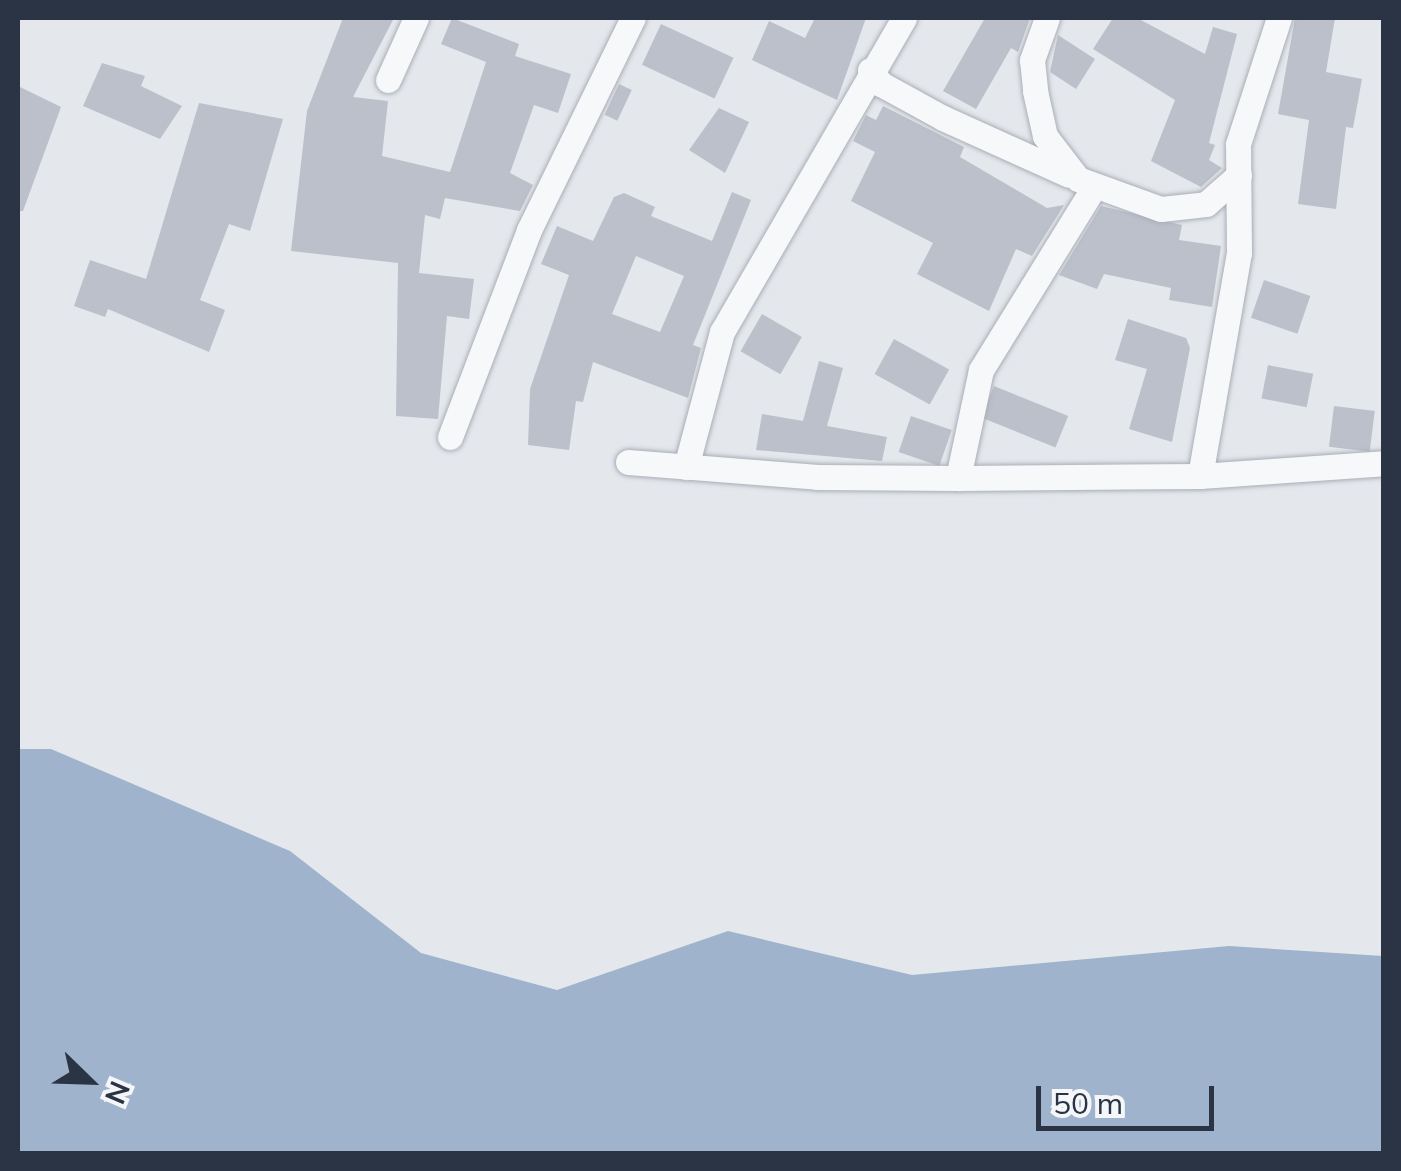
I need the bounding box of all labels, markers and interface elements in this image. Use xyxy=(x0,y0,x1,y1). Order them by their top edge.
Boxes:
north arrow xyxy=(40,1031,140,1131)
scale bar xyxy=(1041,1066,1218,1128)
text: N xyxy=(98,1076,138,1109)
text: 50 m xyxy=(1053,1084,1123,1122)

